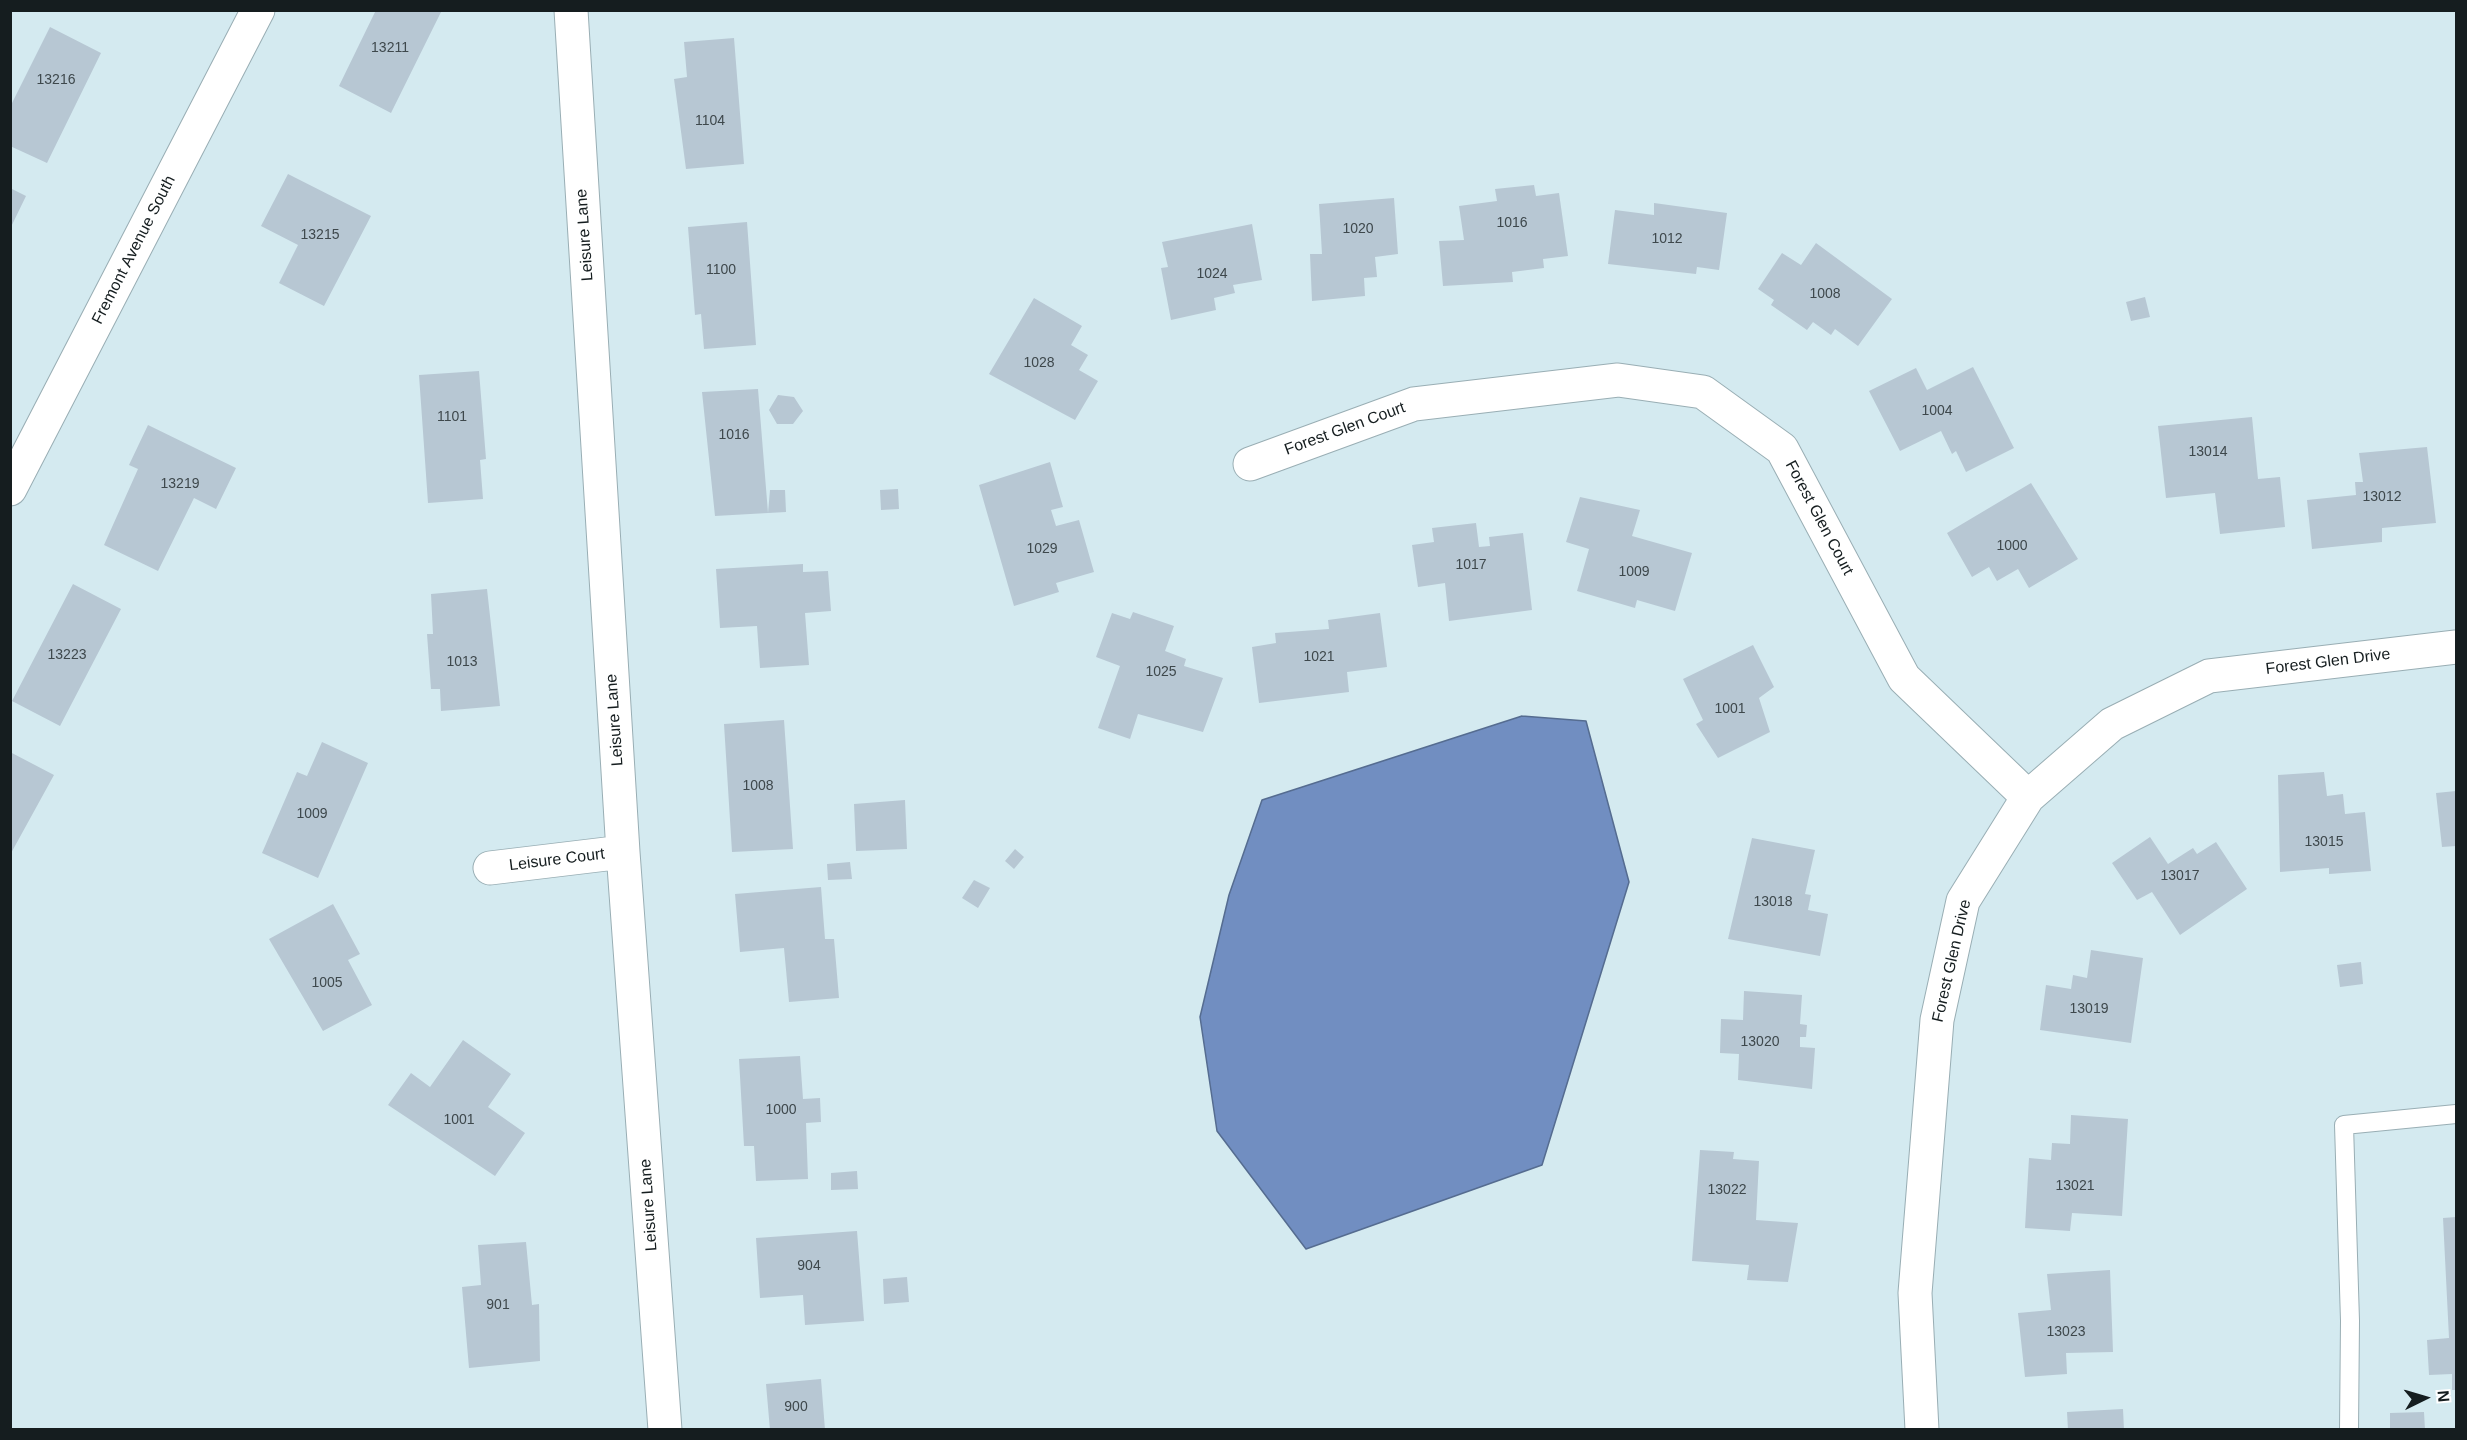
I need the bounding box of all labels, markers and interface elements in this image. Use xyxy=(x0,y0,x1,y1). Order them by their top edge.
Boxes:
house number: 13211 xyxy=(371,40,409,56)
house number: 13216 xyxy=(37,72,75,88)
house number: 1104 xyxy=(695,113,725,129)
street label: Fremont Avenue South xyxy=(88,172,180,328)
street label: Leisure Lane xyxy=(572,188,598,282)
house number: 1016 xyxy=(1496,215,1528,231)
house number: 1020 xyxy=(1342,221,1374,237)
house number: 13215 xyxy=(301,227,339,243)
house number: 1012 xyxy=(1651,231,1683,247)
house number: 1100 xyxy=(706,262,736,278)
house number: 1024 xyxy=(1196,266,1228,282)
house number: 1008 xyxy=(1809,286,1841,302)
house number: 1028 xyxy=(1023,355,1055,371)
street label: Forest Glen Court xyxy=(1282,398,1408,460)
house number: 1004 xyxy=(1921,403,1953,419)
house number: 1101 xyxy=(437,409,467,425)
house number: 1016 xyxy=(718,427,750,443)
house number: 13014 xyxy=(2189,444,2227,460)
street label: Forest Glen Court xyxy=(1781,457,1857,579)
house number: 13219 xyxy=(161,476,199,492)
house number: 13012 xyxy=(2363,489,2401,505)
house number: 1000 xyxy=(1996,538,2028,554)
house number: 1029 xyxy=(1026,541,1058,557)
house number: 1017 xyxy=(1455,557,1487,573)
house number: 1009 xyxy=(1618,564,1650,580)
street label: Forest Glen Drive xyxy=(2265,645,2391,679)
house number: 13223 xyxy=(48,647,86,663)
house number: 1021 xyxy=(1303,649,1335,665)
house number: 1013 xyxy=(446,654,478,670)
house number: 1025 xyxy=(1145,664,1177,680)
street label: Leisure Lane xyxy=(602,673,628,767)
house number: 1001 xyxy=(1714,701,1746,717)
house number: 1008 xyxy=(742,778,774,794)
house number: 1009 xyxy=(296,806,328,822)
house number: 13015 xyxy=(2305,834,2343,850)
street label: Leisure Court xyxy=(508,845,606,875)
house number: 13017 xyxy=(2161,868,2199,884)
house number: 13018 xyxy=(1754,894,1792,910)
street label: Forest Glen Drive xyxy=(1929,898,1975,1024)
house number: 1005 xyxy=(311,975,343,991)
house number: 13019 xyxy=(2070,1001,2108,1017)
house number: 13020 xyxy=(1741,1034,1779,1050)
house number: 1000 xyxy=(765,1102,797,1118)
house number: 1001 xyxy=(443,1112,475,1128)
street label: Leisure Lane xyxy=(636,1158,662,1252)
house number: 13021 xyxy=(2056,1178,2094,1194)
house number: 13022 xyxy=(1708,1182,1746,1198)
house number: 904 xyxy=(797,1258,821,1274)
house number: 901 xyxy=(486,1297,510,1313)
house number: 13023 xyxy=(2047,1324,2085,1340)
north arrow xyxy=(2395,1368,2455,1428)
text: N xyxy=(2434,1390,2452,1403)
house number: 900 xyxy=(784,1399,808,1415)

